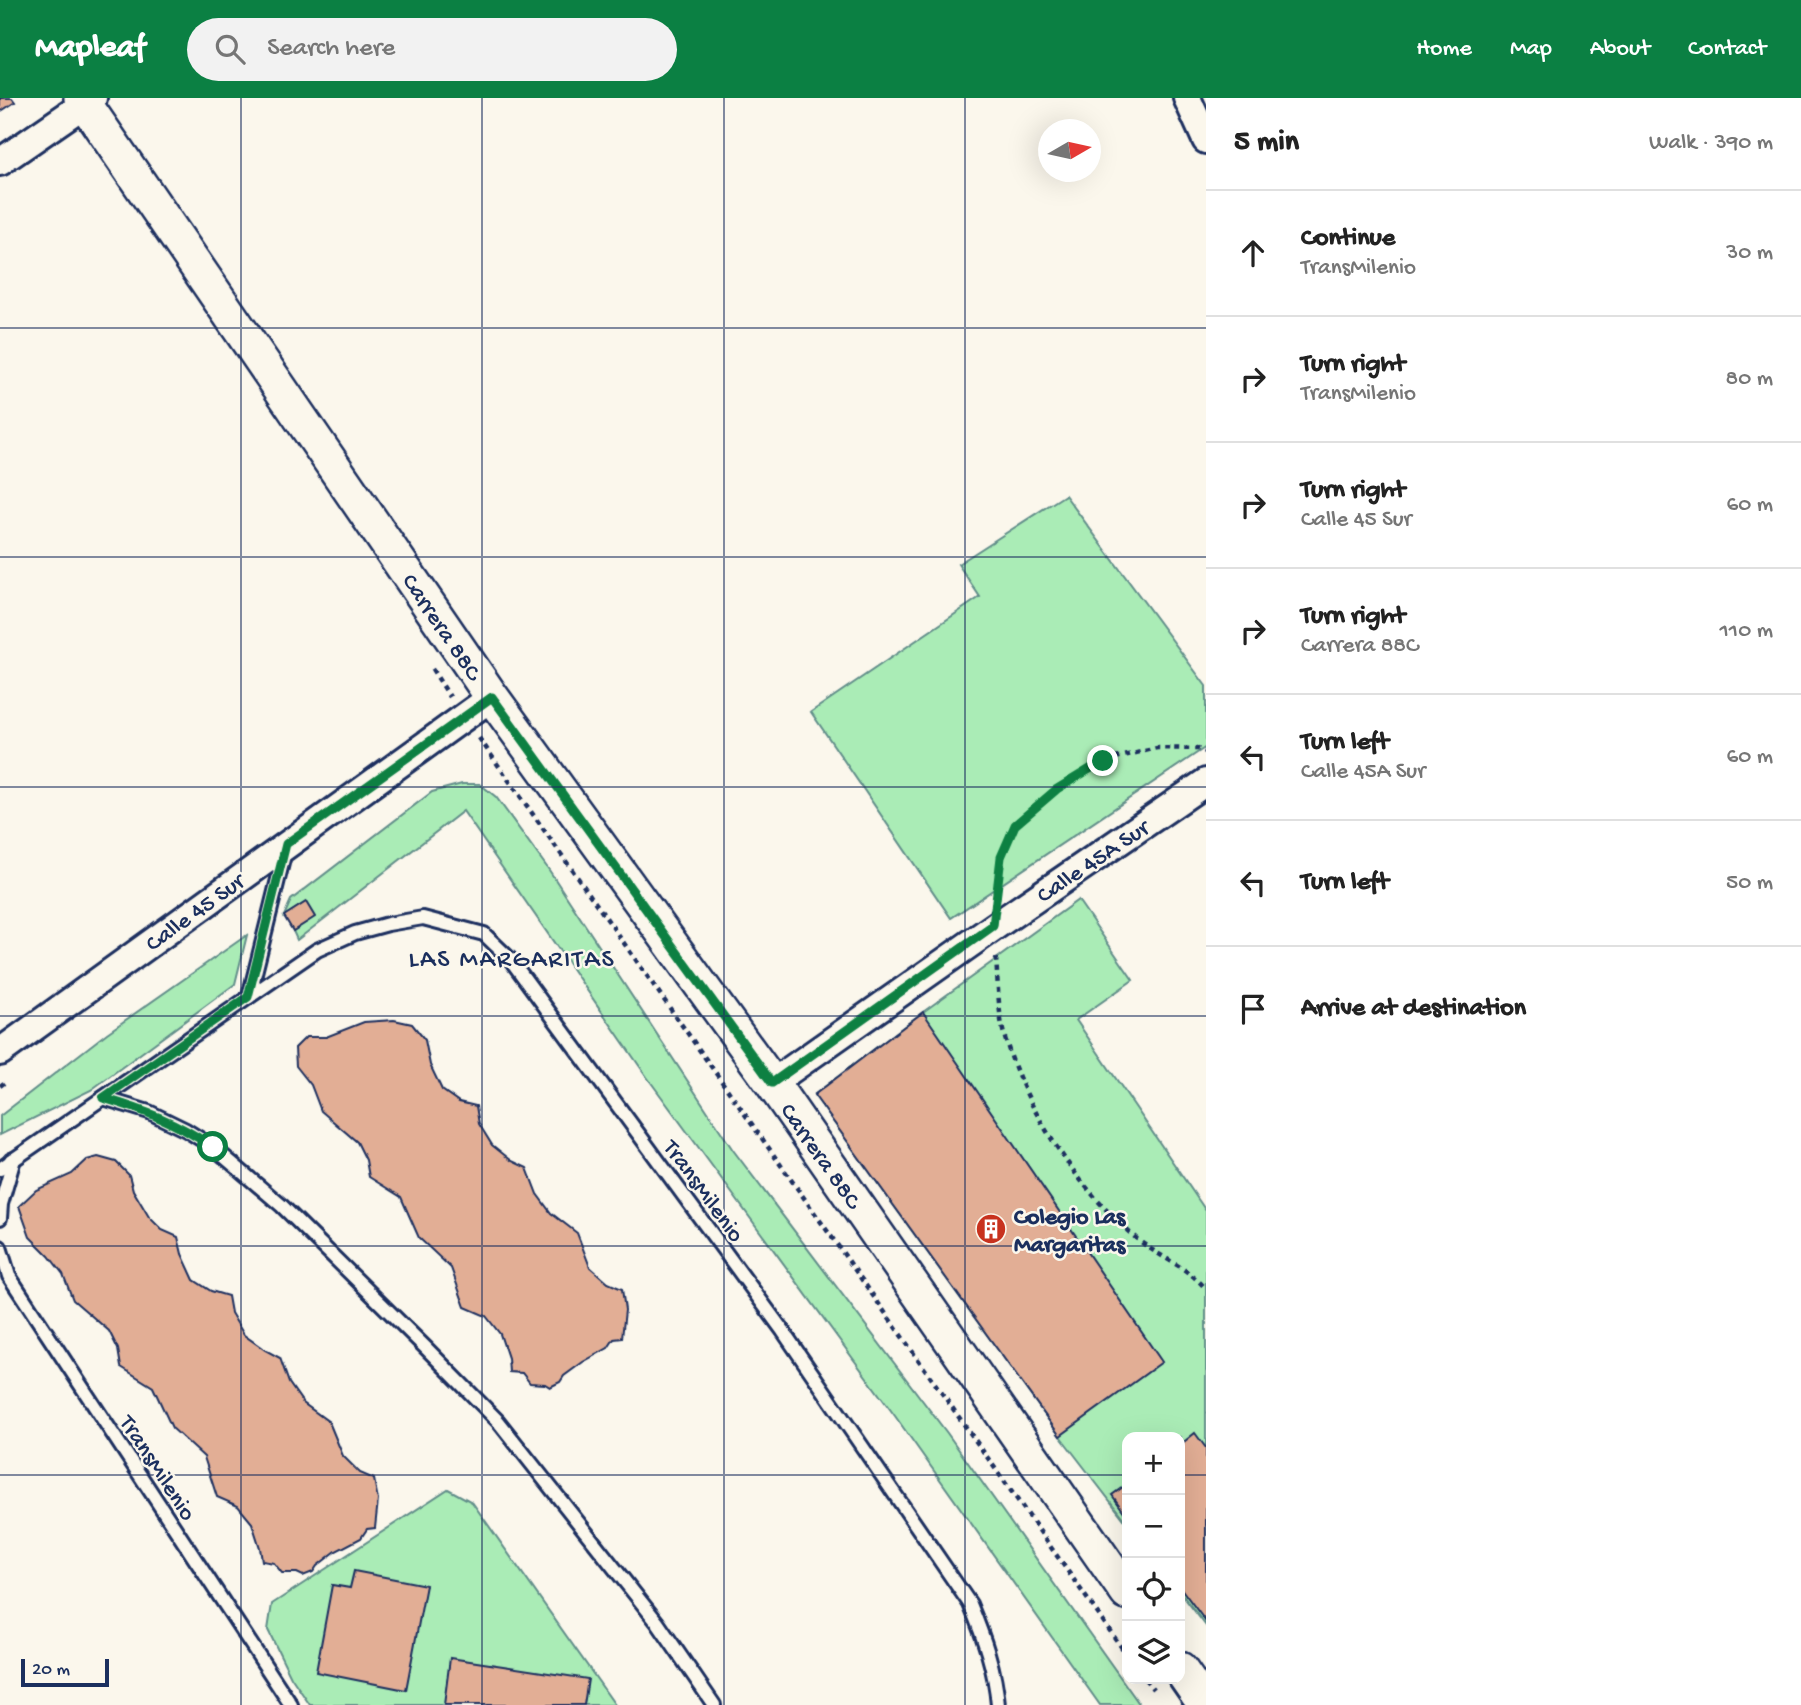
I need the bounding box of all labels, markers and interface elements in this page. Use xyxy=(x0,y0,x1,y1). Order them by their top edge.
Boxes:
search box xyxy=(187,18,677,81)
text: Mapleaf xyxy=(35,30,145,68)
icon: search xyxy=(211,30,249,68)
text: Search here xyxy=(267,34,395,65)
text: Home xyxy=(1416,35,1472,64)
text: Map xyxy=(1510,35,1552,64)
text: About xyxy=(1590,35,1650,64)
text: Contact xyxy=(1688,35,1766,64)
north arrow xyxy=(1038,119,1101,182)
text: 5 min xyxy=(1234,126,1299,161)
text: Walk · 390 m xyxy=(1649,130,1773,157)
text: Continue xyxy=(1301,224,1395,255)
icon: ahead xyxy=(1234,234,1272,272)
text: 30 m xyxy=(1726,240,1773,267)
text: TransMilenio xyxy=(1301,255,1416,282)
text: Turn right xyxy=(1301,350,1405,381)
icon: right xyxy=(1234,360,1272,398)
text: 80 m xyxy=(1726,366,1773,393)
text: TransMilenio xyxy=(1301,381,1416,408)
text: Turn right xyxy=(1301,476,1405,507)
icon: right xyxy=(1234,486,1272,524)
text: 60 m xyxy=(1727,492,1773,519)
text: Calle 45 Sur xyxy=(1301,507,1412,534)
street label: Carrera 88C xyxy=(394,569,487,688)
text: Turn right xyxy=(1301,602,1405,633)
icon: right xyxy=(1234,612,1272,650)
text: 110 m xyxy=(1720,618,1773,645)
text: Carrera 88C xyxy=(1301,633,1418,660)
text: Turn left xyxy=(1301,728,1389,759)
icon: left xyxy=(1234,738,1272,776)
text: 60 m xyxy=(1727,744,1773,771)
route end xyxy=(1087,745,1118,776)
text: Calle 45A Sur xyxy=(1301,759,1425,786)
street label: Calle 45A Sur xyxy=(1032,813,1158,911)
icon: left xyxy=(1234,864,1272,902)
street label: Calle 45 Sur xyxy=(141,867,253,960)
text: Turn left xyxy=(1301,868,1389,899)
text: 50 m xyxy=(1726,870,1773,897)
district label: LAS MARGARITAS xyxy=(408,946,616,977)
icon: arrive xyxy=(1234,990,1272,1028)
text: Arrive at destination xyxy=(1301,994,1526,1025)
street label: Carrera 88C xyxy=(772,1099,867,1217)
route start xyxy=(197,1131,228,1162)
street label: TransMilenio xyxy=(654,1133,749,1249)
place label: Colegio Las Margaritas xyxy=(1014,1204,1126,1261)
building icon: Colegio Las Margaritas xyxy=(974,1212,1008,1246)
street label: TransMilenio xyxy=(110,1409,201,1527)
map controls xyxy=(1122,1432,1185,1684)
button: + xyxy=(1122,1432,1185,1495)
button: − xyxy=(1122,1495,1185,1558)
button: locate xyxy=(1122,1558,1185,1621)
button: layers xyxy=(1122,1621,1185,1684)
scale bar xyxy=(21,1656,108,1688)
text: 20 m xyxy=(32,1659,70,1682)

